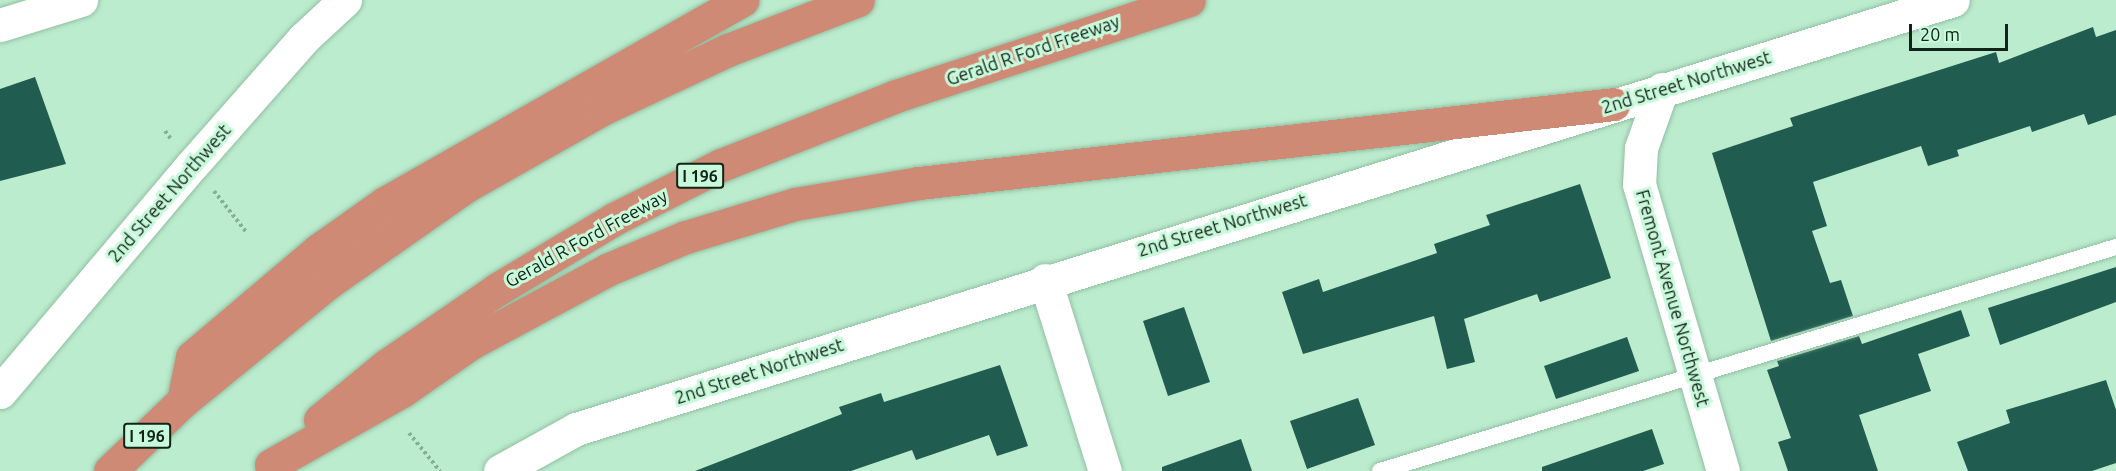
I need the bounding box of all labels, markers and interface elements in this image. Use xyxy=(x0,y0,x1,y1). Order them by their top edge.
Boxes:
street label: Gerald R Ford Freeway xyxy=(944,10,1122,90)
scale bar xyxy=(1912,12,2011,50)
text: 20 m xyxy=(1920,24,1960,44)
street label: 2nd Street Northwest xyxy=(1599,46,1773,118)
street label: 2nd Street Northwest xyxy=(103,120,235,266)
road number: I 196 xyxy=(676,163,724,189)
street label: Gerald R Ford Freeway xyxy=(501,184,671,292)
street label: Fremont Avenue Northwest xyxy=(1632,187,1714,409)
street label: 2nd Street Northwest xyxy=(1135,189,1309,261)
street label: 2nd Street Northwest xyxy=(672,334,846,408)
road number: I 196 xyxy=(123,423,171,449)

